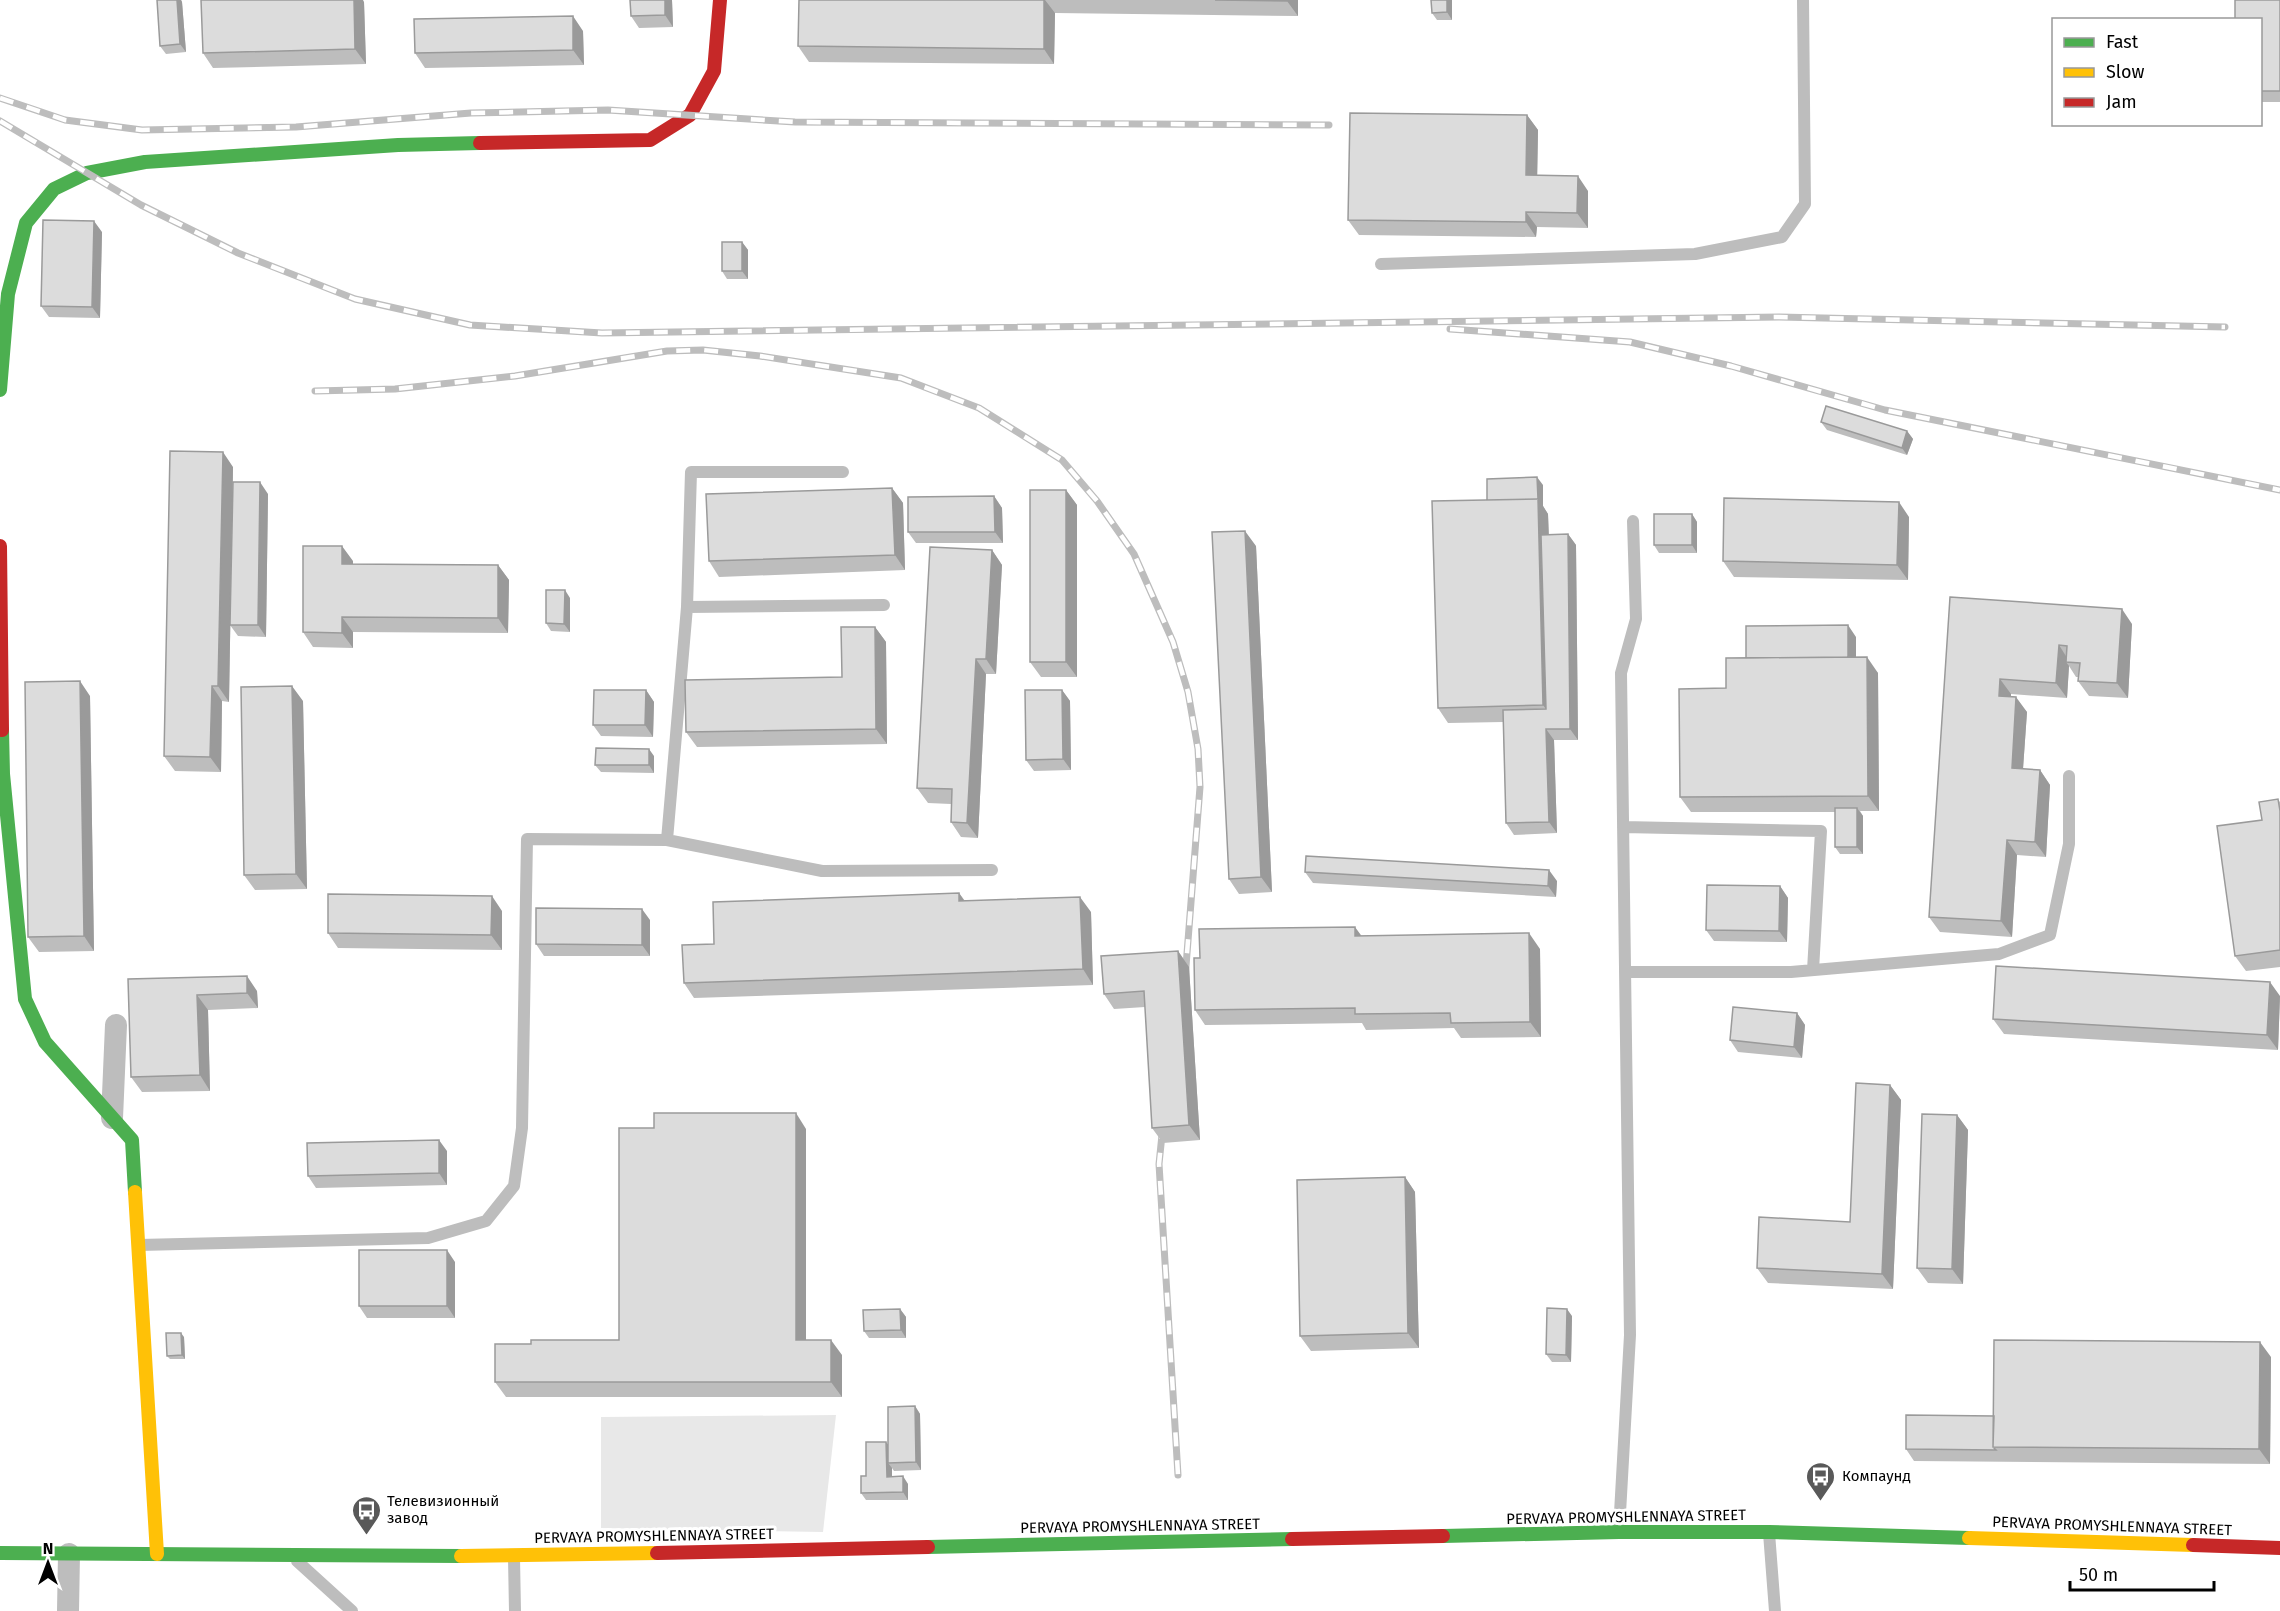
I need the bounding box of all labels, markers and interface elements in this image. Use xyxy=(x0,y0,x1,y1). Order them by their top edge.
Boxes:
legend xyxy=(2052,18,2262,126)
text: Fast xyxy=(2106,31,2139,53)
text: Slow xyxy=(2106,61,2145,83)
text: Jam xyxy=(2106,91,2137,113)
bus stop icon: Компаунд xyxy=(1805,1460,1837,1502)
place label: Компаунд xyxy=(1842,1467,1911,1485)
place label: Телевизионный завод xyxy=(387,1492,499,1527)
bus stop icon: Телевизионный завод xyxy=(350,1494,382,1536)
street label: PERVAYA PROMYSHLENNAYA STREET xyxy=(1506,1506,1746,1528)
street label: PERVAYA PROMYSHLENNAYA STREET xyxy=(1992,1513,2232,1539)
street label: PERVAYA PROMYSHLENNAYA STREET xyxy=(1020,1515,1260,1537)
street label: PERVAYA PROMYSHLENNAYA STREET xyxy=(534,1525,774,1547)
north arrow xyxy=(18,1533,78,1593)
text: N xyxy=(43,1539,53,1558)
scale bar xyxy=(2070,1554,2214,1592)
text: 50 m xyxy=(2079,1564,2118,1586)

